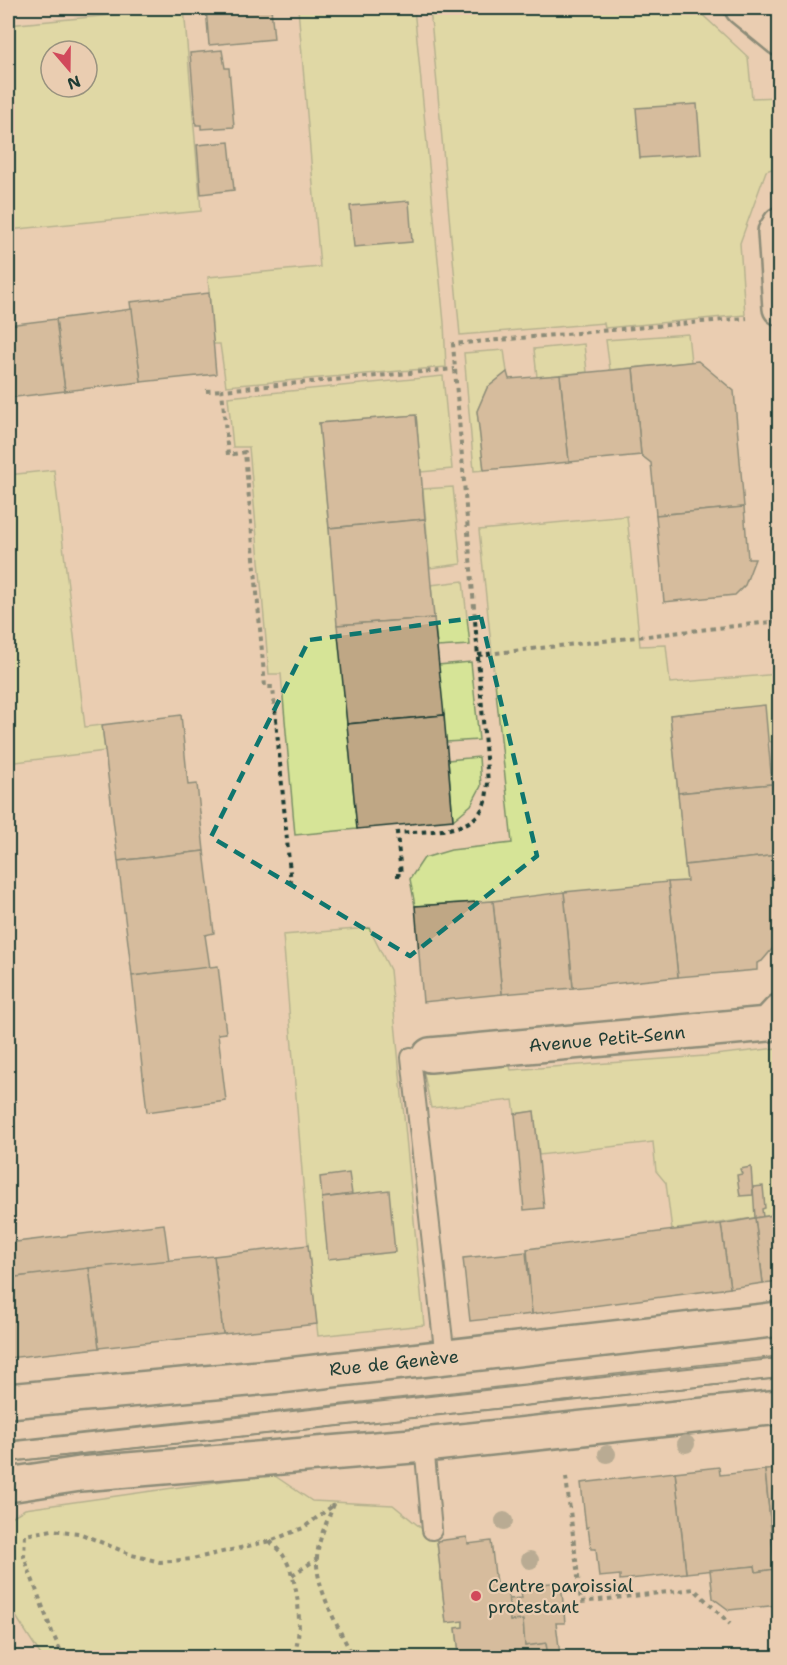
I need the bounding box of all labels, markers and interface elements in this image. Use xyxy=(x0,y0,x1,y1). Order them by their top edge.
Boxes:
north arrow xyxy=(39,39,99,99)
text: N xyxy=(64,71,84,95)
street label: Avenue Petit-Senn xyxy=(528,1020,686,1058)
street label: Rue de Genève xyxy=(328,1344,460,1382)
place label: Centre paroissial protestant xyxy=(488,1574,634,1619)
marker: Centre paroissial protestant xyxy=(469,1589,483,1603)

